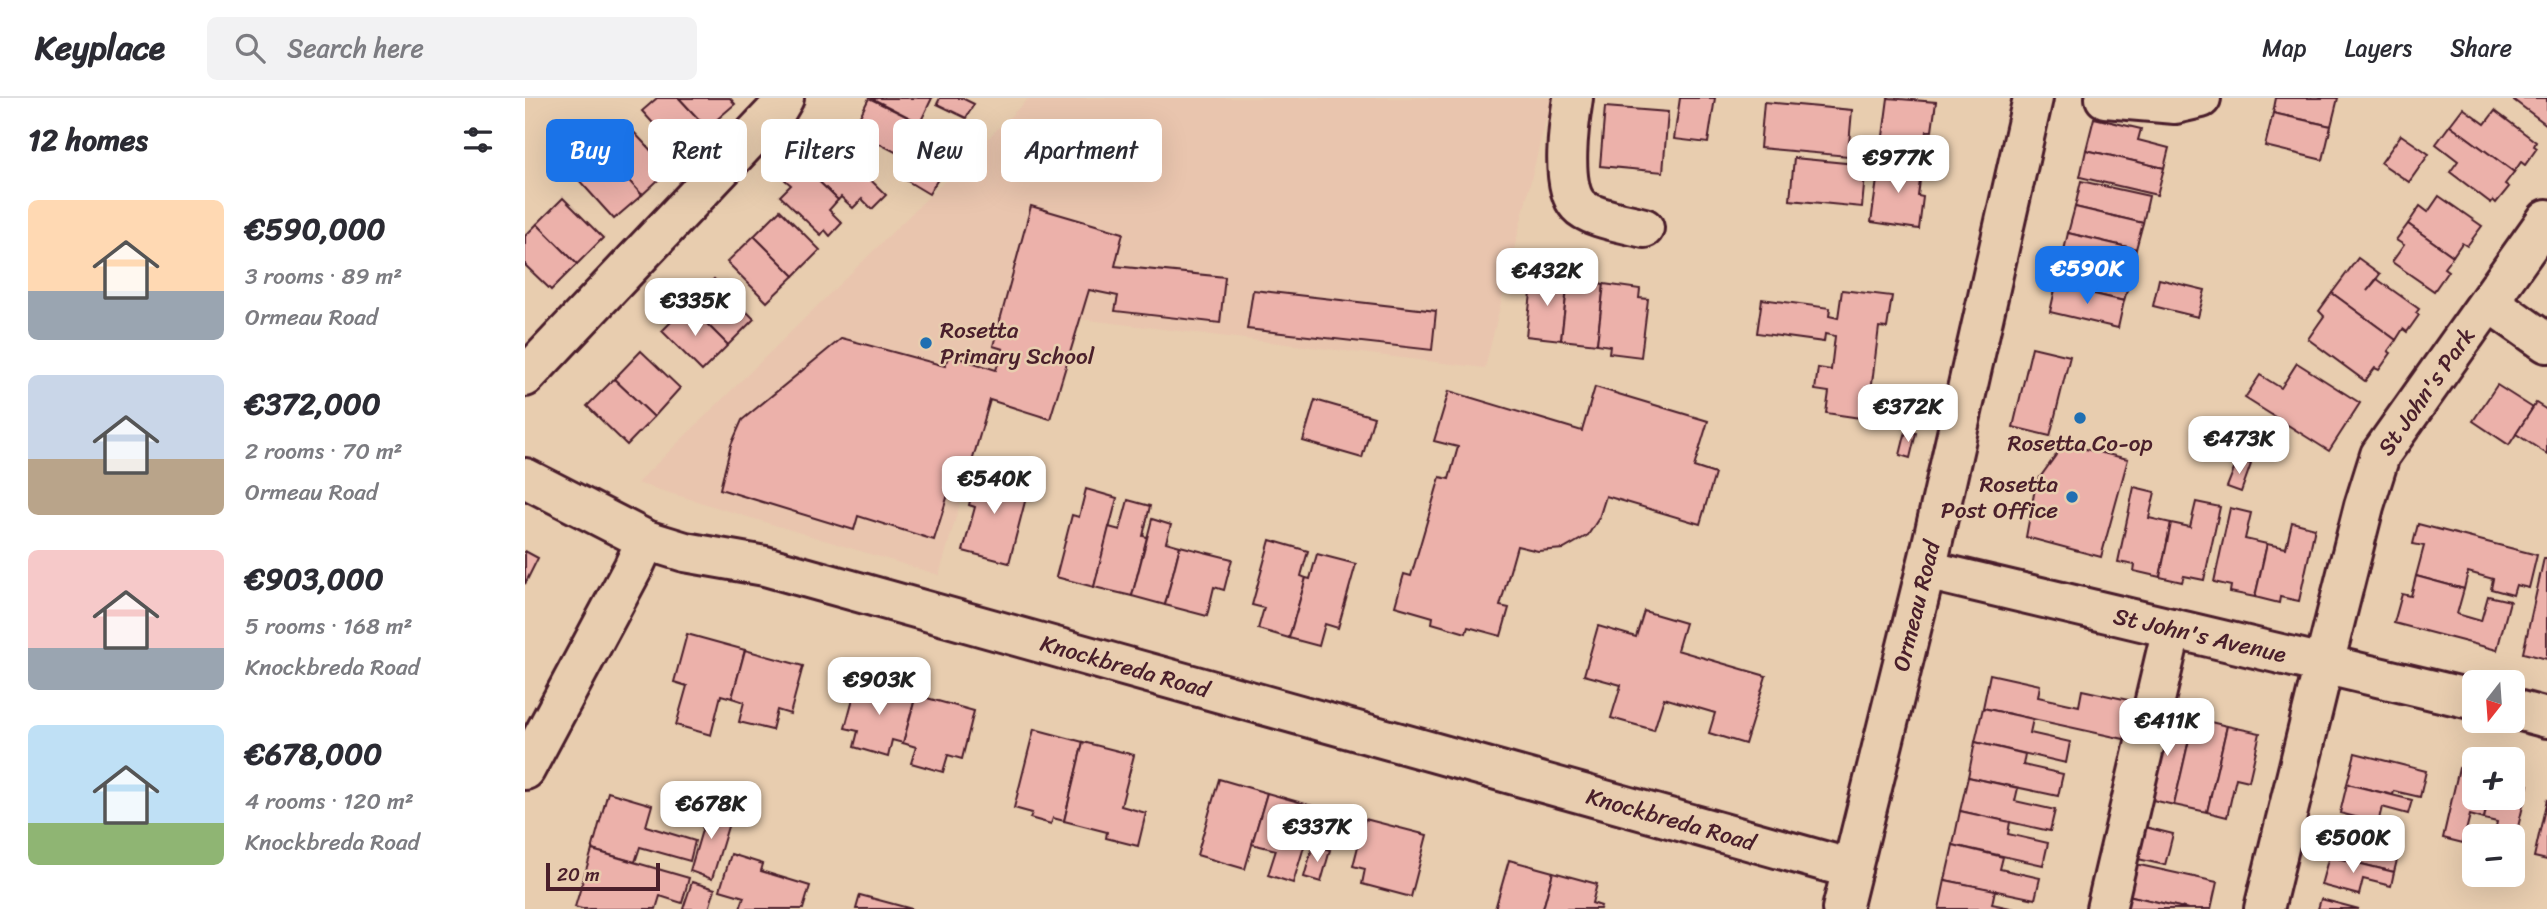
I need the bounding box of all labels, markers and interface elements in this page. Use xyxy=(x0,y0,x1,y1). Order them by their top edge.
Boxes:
search box xyxy=(207,17,697,80)
text: Keyplace xyxy=(35,19,165,77)
text: Search here xyxy=(287,25,424,71)
text: Map xyxy=(2262,27,2307,69)
text: Layers xyxy=(2345,27,2412,69)
text: Share xyxy=(2450,27,2512,69)
icon: search xyxy=(231,29,269,67)
text: 12 homes xyxy=(28,113,148,167)
chip: Buy xyxy=(546,119,634,182)
chip: Rent xyxy=(648,119,747,182)
chip: Filters xyxy=(761,119,879,182)
chip: New xyxy=(893,119,987,182)
chip: Apartment xyxy=(1001,119,1162,182)
icon: filters xyxy=(459,121,497,159)
pin: €977K xyxy=(1849,136,1947,195)
text: €977K xyxy=(1863,137,1933,178)
text: €590,000 xyxy=(245,202,386,256)
icon: home xyxy=(84,228,168,312)
pin: €590K xyxy=(2038,246,2136,306)
pin: €432K xyxy=(1498,248,1596,308)
text: €590K xyxy=(2051,248,2123,289)
text: €432K xyxy=(1512,250,1582,291)
text: 3 rooms · 89 m² xyxy=(245,256,402,297)
pin: €335K xyxy=(646,278,744,338)
text: €335K xyxy=(661,280,729,321)
text: Ormeau Road xyxy=(245,297,378,338)
place label: Rosetta Primary School xyxy=(940,310,1095,377)
street label: St John's Park xyxy=(2367,318,2486,464)
marker: Rosetta Primary School xyxy=(918,335,934,351)
text: €372,000 xyxy=(245,377,381,431)
pin: €372K xyxy=(1859,384,1957,444)
text: €372K xyxy=(1874,386,1942,427)
icon: home xyxy=(84,403,168,487)
marker: Rosetta Co-op xyxy=(2072,410,2088,426)
pin: €473K xyxy=(2190,416,2288,476)
text: €473K xyxy=(2204,418,2274,459)
place label: Rosetta Co-op xyxy=(2007,423,2153,464)
text: 2 rooms · 70 m² xyxy=(245,431,403,472)
pin: €540K xyxy=(945,456,1043,516)
text: €540K xyxy=(958,458,1030,499)
place label: Rosetta Post Office xyxy=(1941,464,2058,531)
text: Ormeau Road xyxy=(245,472,378,513)
marker: Rosetta Post Office xyxy=(2064,489,2080,505)
street label: Ormeau Road xyxy=(1881,535,1953,676)
text: €903,000 xyxy=(245,552,384,606)
icon: home xyxy=(84,578,168,662)
street label: St John's Avenue xyxy=(2109,596,2290,675)
text: 5 rooms · 168 m² xyxy=(245,606,413,647)
street label: Knockbreda Road xyxy=(1035,623,1216,711)
text: Knockbreda Road xyxy=(245,647,420,688)
pin: €903K xyxy=(830,658,928,717)
text: €903K xyxy=(844,659,914,700)
north arrow xyxy=(2462,670,2525,733)
map controls xyxy=(2462,670,2525,887)
pin: €411K xyxy=(2118,698,2216,758)
text: €411K xyxy=(2135,700,2199,741)
text: €678,000 xyxy=(245,727,382,781)
button: + xyxy=(2462,747,2525,810)
icon: home xyxy=(84,753,168,837)
street label: Knockbreda Road xyxy=(1581,776,1762,864)
text: 4 rooms · 120 m² xyxy=(245,781,414,822)
pin: €678K xyxy=(662,782,760,841)
text: €678K xyxy=(676,783,746,824)
pin: €337K xyxy=(1268,804,1366,864)
text: €337K xyxy=(1283,806,1351,847)
pin: €500K xyxy=(2304,816,2402,875)
text: €500K xyxy=(2317,817,2389,858)
text: Knockbreda Road xyxy=(245,822,420,863)
button: − xyxy=(2462,824,2525,887)
text: 20 m xyxy=(557,858,600,891)
scale bar xyxy=(546,860,660,892)

